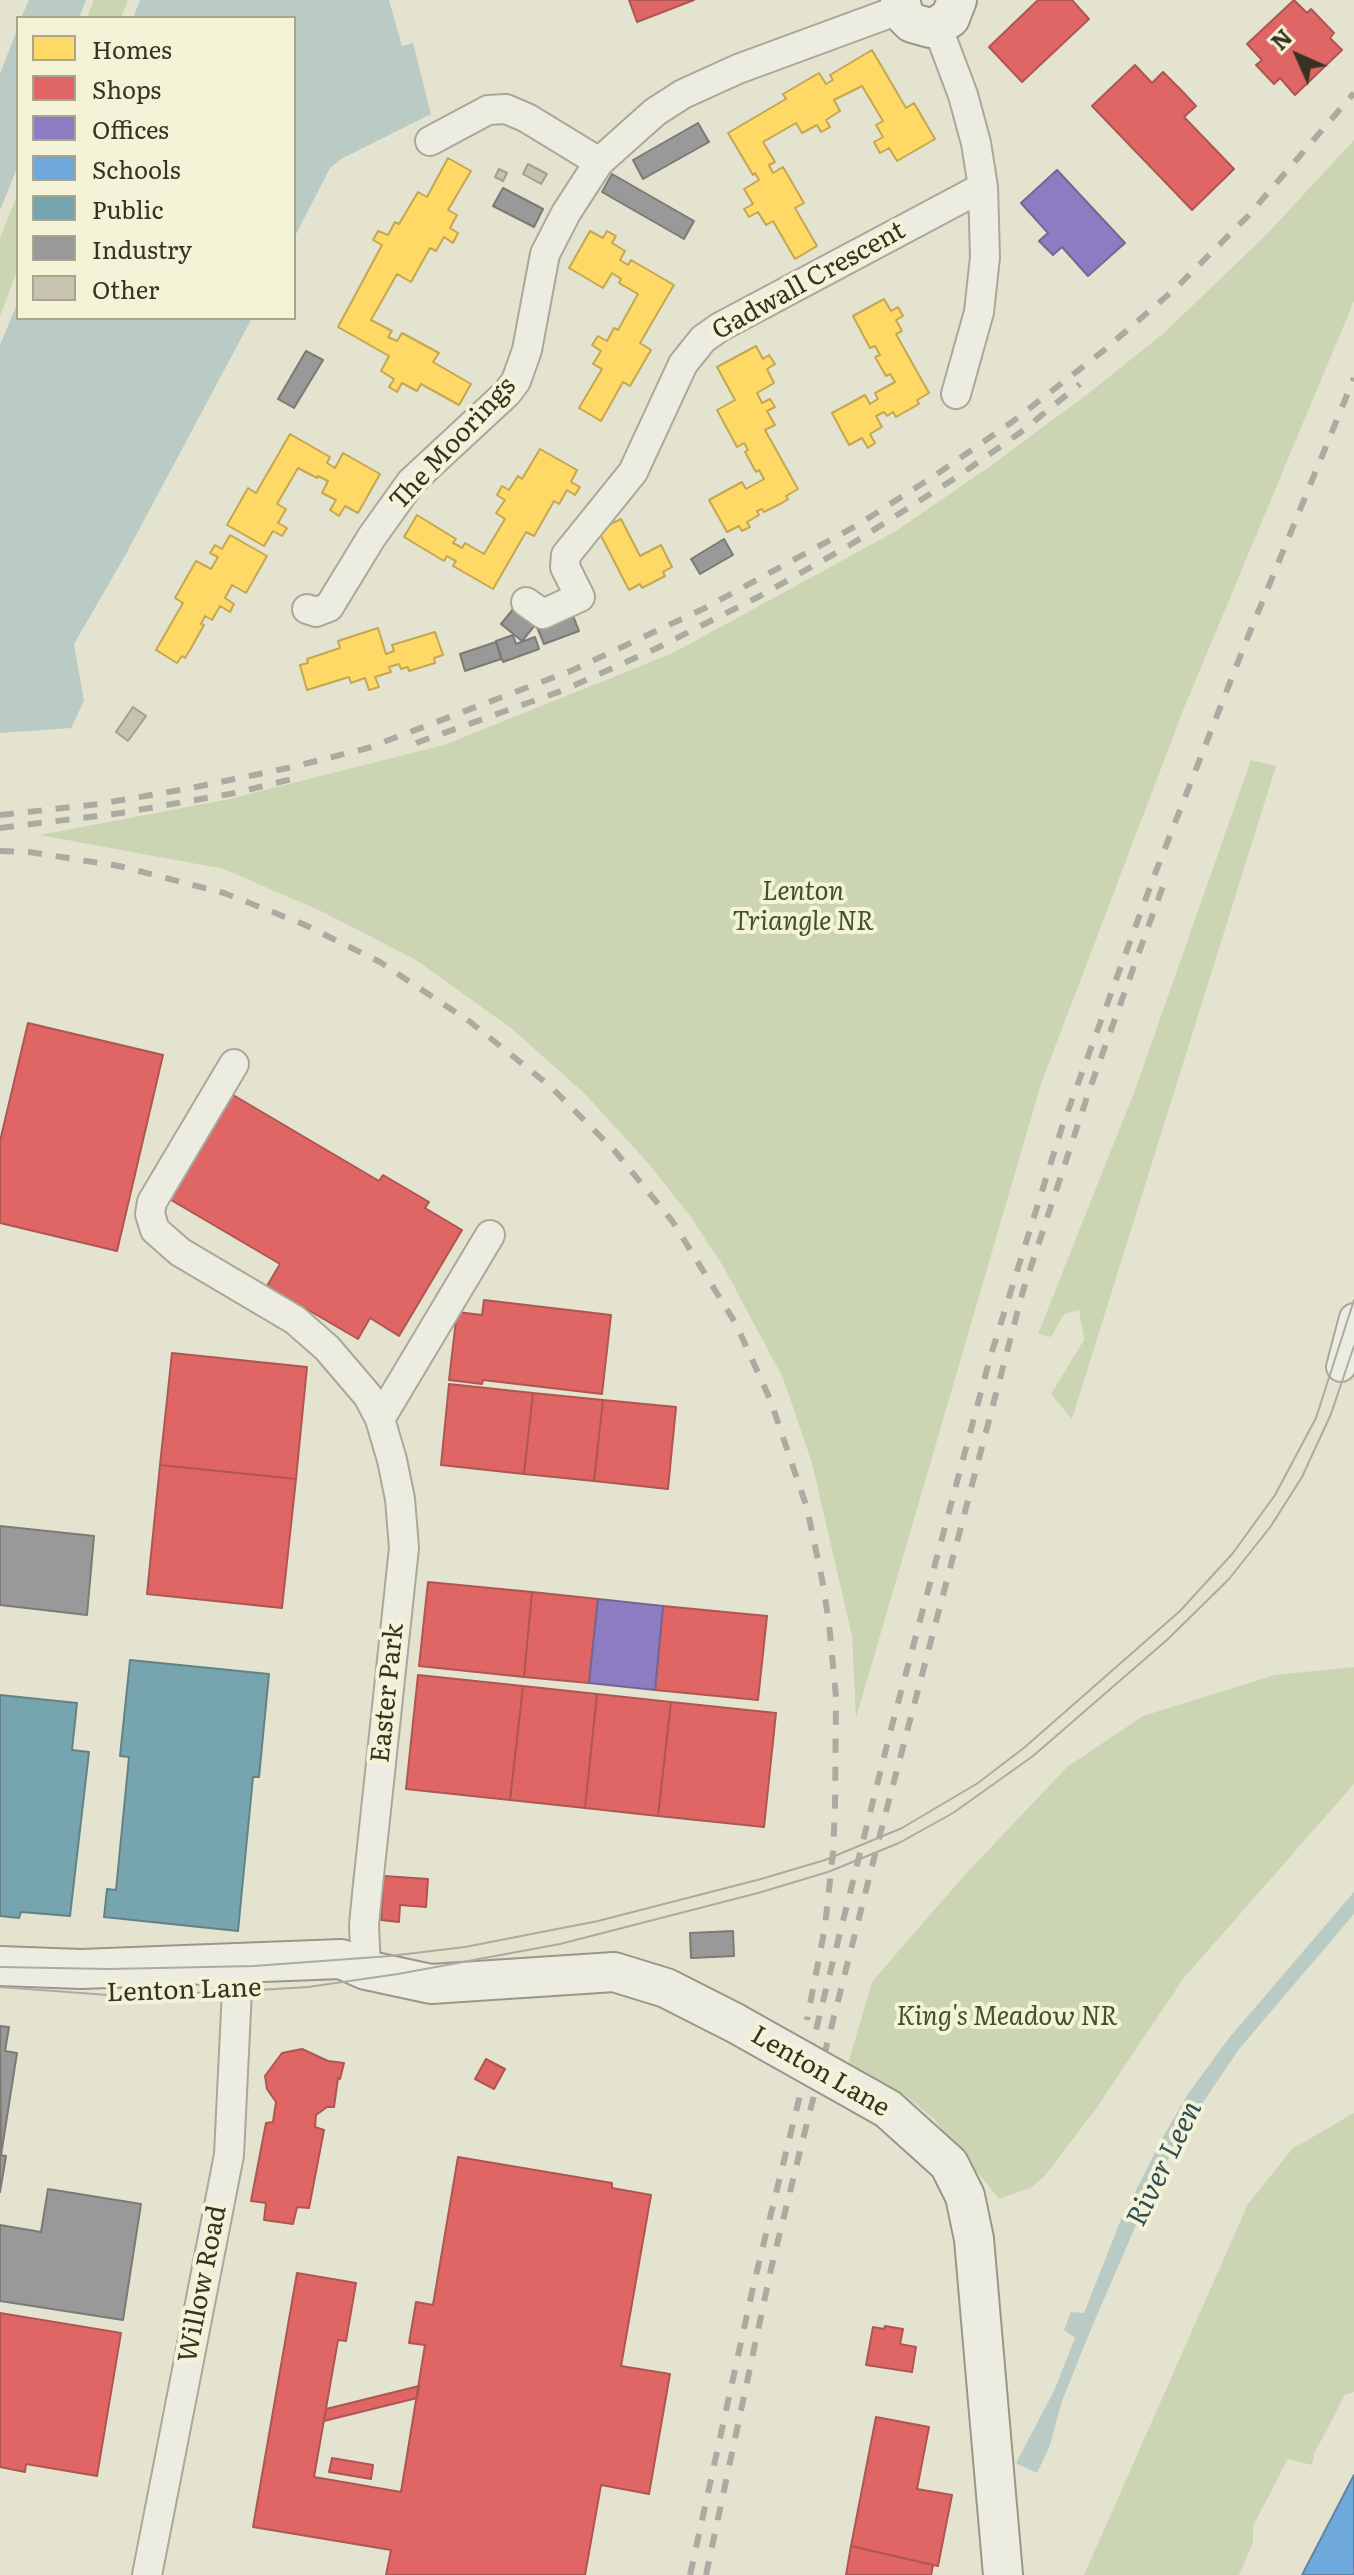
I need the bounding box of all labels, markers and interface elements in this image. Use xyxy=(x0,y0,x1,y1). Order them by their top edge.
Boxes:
legend xyxy=(16,16,296,320)
north arrow xyxy=(1258,16,1338,96)
text: N xyxy=(1262,20,1299,57)
text: Homes xyxy=(92,31,172,66)
text: Shops xyxy=(92,71,161,106)
text: Offices xyxy=(92,111,169,146)
text: Schools xyxy=(92,151,181,186)
text: Public xyxy=(92,191,163,226)
street label: Gadwall Crescent xyxy=(707,215,911,347)
text: Industry xyxy=(92,231,192,266)
text: Other xyxy=(92,271,159,306)
street label: The Moorings xyxy=(384,371,522,517)
park label: Lenton Triangle NR xyxy=(732,876,874,938)
street label: Easter Park xyxy=(365,1622,411,1764)
street label: Lenton Lane xyxy=(106,1973,262,2009)
park label: King's Meadow NR xyxy=(897,2001,1117,2033)
street label: Lenton Lane xyxy=(745,2020,895,2124)
water label: River Leen xyxy=(1120,2096,1210,2232)
street label: Willow Road xyxy=(172,2203,234,2365)

